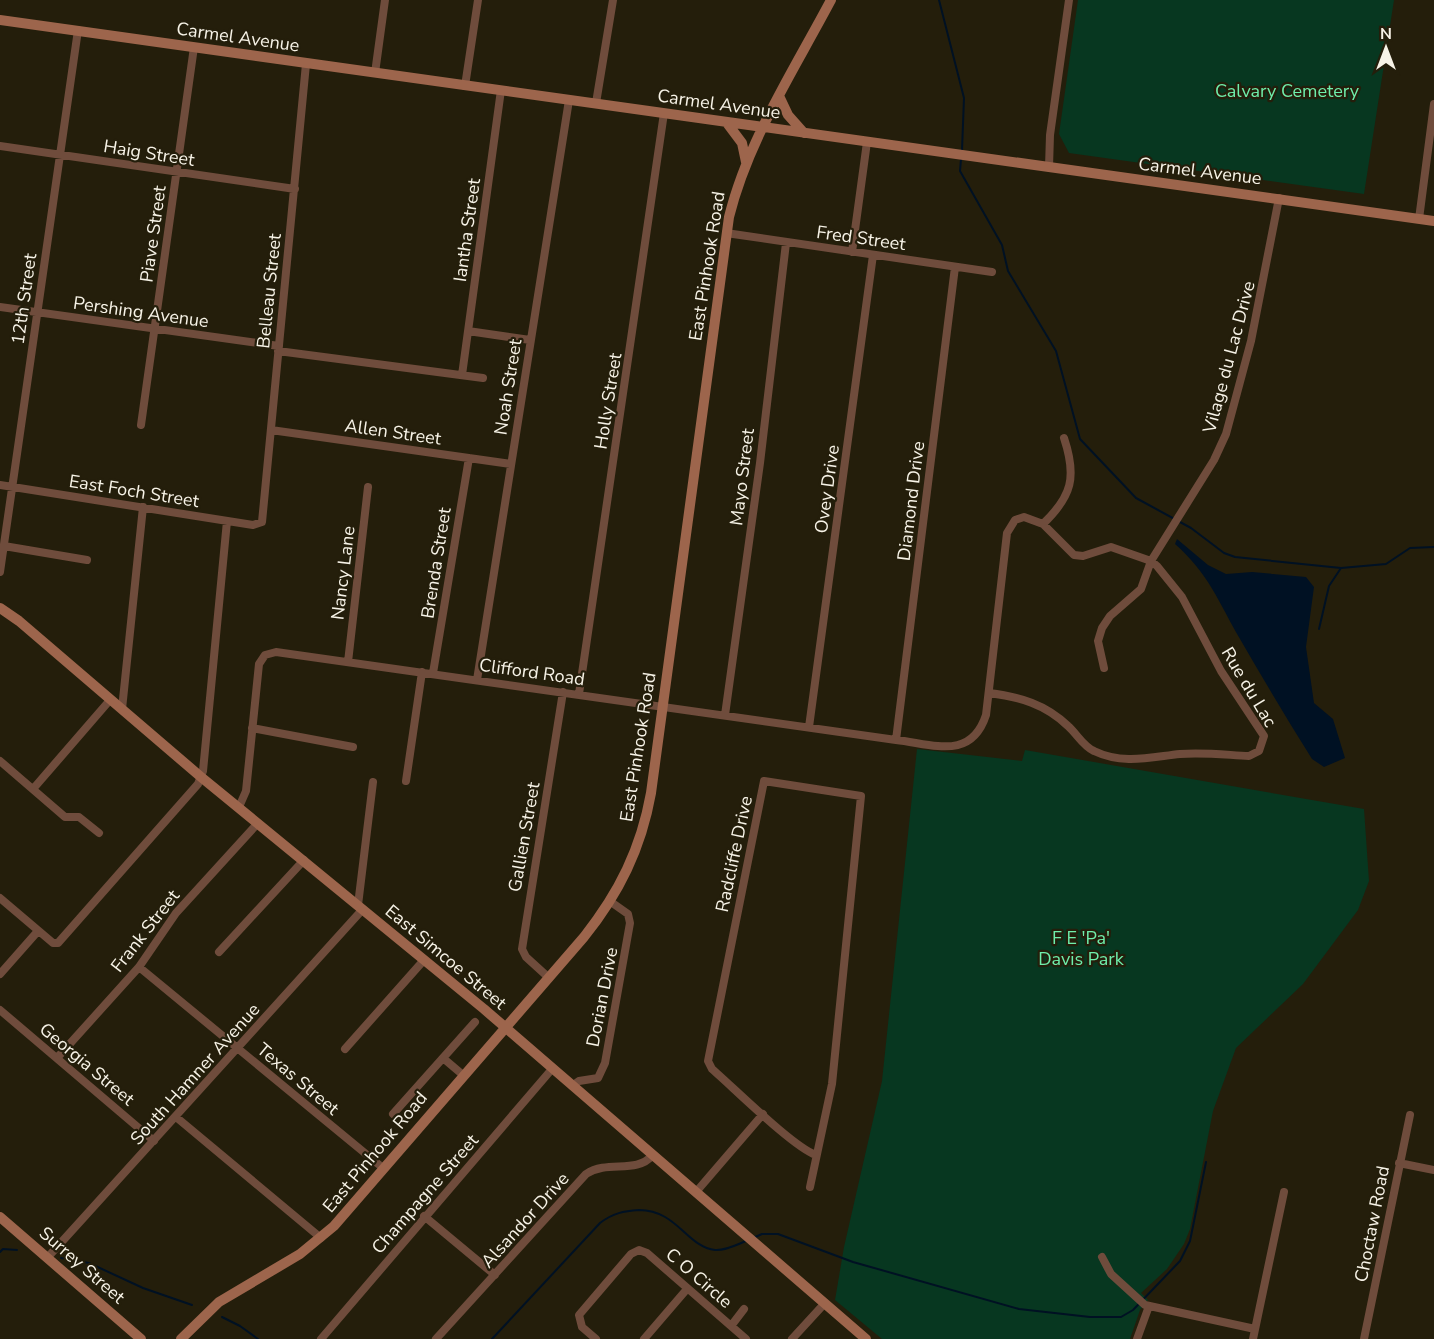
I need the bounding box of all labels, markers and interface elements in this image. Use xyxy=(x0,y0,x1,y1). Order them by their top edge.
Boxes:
street label: Carmel Avenue xyxy=(175,16,301,58)
north arrow xyxy=(1356,18,1416,78)
text: N xyxy=(1380,23,1392,45)
park label: Calvary Cemetery xyxy=(1215,79,1360,103)
street label: Carmel Avenue xyxy=(656,83,782,125)
street label: Haig Street xyxy=(102,134,197,172)
street label: Carmel Avenue xyxy=(1137,152,1263,190)
street label: Iantha Street xyxy=(448,176,486,283)
street label: Piave Street xyxy=(134,183,172,284)
street label: East Pinhook Road xyxy=(683,190,731,342)
street label: Fred Street xyxy=(815,220,908,256)
street label: Belleau Street xyxy=(251,232,287,350)
street label: 12th Street xyxy=(6,251,42,346)
street label: Vilage du Lac Drive xyxy=(1197,278,1261,437)
street label: Pershing Avenue xyxy=(72,291,210,333)
street label: Noah Street xyxy=(489,337,528,437)
street label: Holly Street xyxy=(589,350,628,451)
street label: Allen Street xyxy=(343,413,443,451)
street label: Mayo Street xyxy=(724,426,760,527)
street label: Diamond Drive xyxy=(892,440,930,562)
street label: Ovey Drive xyxy=(809,443,845,535)
street label: East Foch Street xyxy=(67,469,201,513)
street label: Brenda Street xyxy=(415,505,457,620)
street label: Nancy Lane xyxy=(325,525,361,621)
street label: Rue du Lac xyxy=(1216,643,1282,731)
street label: Clifford Road xyxy=(478,653,586,691)
street label: East Pinhook Road xyxy=(614,671,662,823)
street label: Gallien Street xyxy=(503,780,546,894)
street label: Radcliffe Drive xyxy=(710,794,758,914)
street label: Frank Street xyxy=(105,884,185,977)
street label: East Simcoe Street xyxy=(380,899,512,1015)
park label: F E 'Pa' Davis Park xyxy=(1038,926,1125,971)
street label: Dorian Drive xyxy=(581,945,623,1049)
street label: South Hamner Avenue xyxy=(125,998,265,1150)
street label: Georgia Street xyxy=(34,1017,140,1111)
street label: Texas Street xyxy=(252,1038,345,1121)
street label: East Pinhook Road xyxy=(317,1086,433,1218)
street label: Champagne Street xyxy=(366,1128,484,1259)
street label: Choctaw Road xyxy=(1349,1164,1395,1284)
street label: Alsandor Drive xyxy=(476,1167,574,1273)
street label: Surrey Street xyxy=(34,1221,131,1309)
street label: C O Circle xyxy=(661,1242,737,1314)

